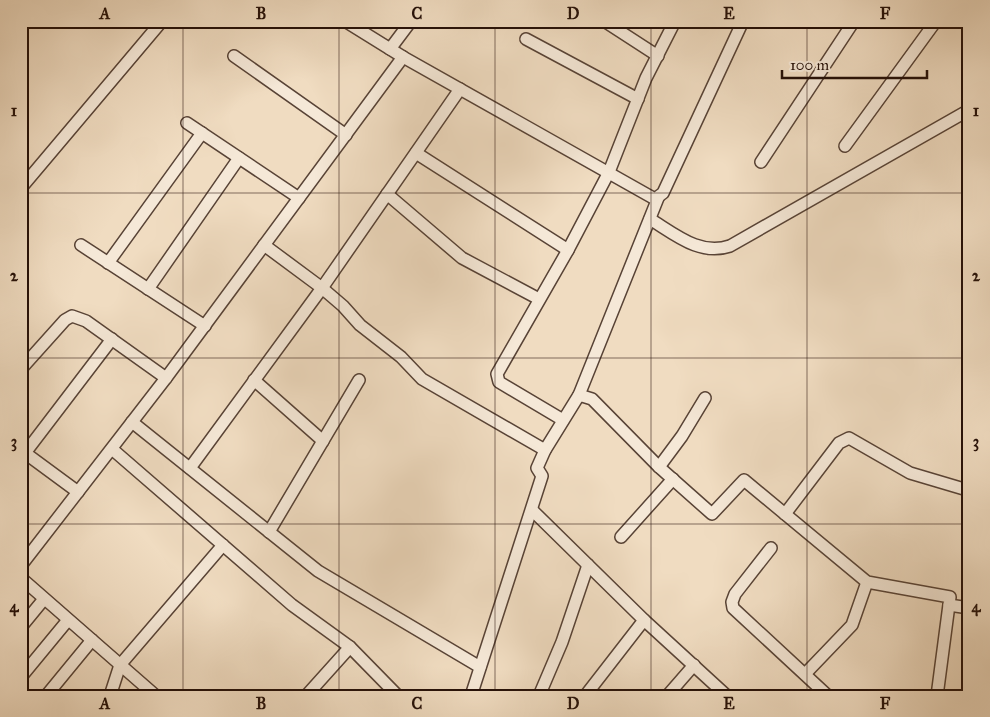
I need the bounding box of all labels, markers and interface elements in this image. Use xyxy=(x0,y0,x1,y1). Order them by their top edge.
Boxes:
text: A xyxy=(99,4,111,23)
text: B xyxy=(256,4,266,23)
text: C xyxy=(412,4,423,23)
text: D xyxy=(567,4,580,23)
text: E xyxy=(723,4,735,23)
text: F xyxy=(880,4,891,23)
scale bar xyxy=(782,48,928,80)
text: 100 m xyxy=(790,56,830,74)
text: 1 xyxy=(11,101,18,120)
text: 1 xyxy=(973,101,980,120)
text: 2 xyxy=(10,266,19,285)
text: 2 xyxy=(972,266,981,285)
text: 3 xyxy=(11,432,17,452)
text: 3 xyxy=(973,432,979,452)
text: 4 xyxy=(10,597,20,617)
text: 4 xyxy=(972,597,982,617)
text: A xyxy=(99,694,111,713)
text: B xyxy=(256,694,266,713)
text: C xyxy=(412,694,423,713)
text: D xyxy=(567,694,580,713)
text: E xyxy=(723,694,735,713)
text: F xyxy=(880,694,891,713)

